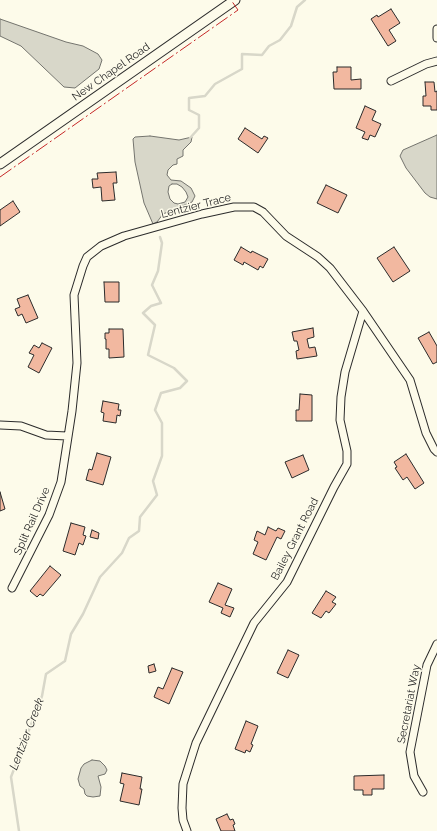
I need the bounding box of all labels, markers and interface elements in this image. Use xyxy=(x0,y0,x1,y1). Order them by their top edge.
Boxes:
street label: New Chapel Road xyxy=(70,40,152,104)
street label: Lentzier Trace xyxy=(160,191,232,221)
street label: Split Rail Drive xyxy=(11,485,53,557)
street label: Bailey Grant Road xyxy=(269,496,321,582)
street label: Secretariat Way xyxy=(395,663,423,745)
water label: Lentzier Creek xyxy=(7,696,47,772)

